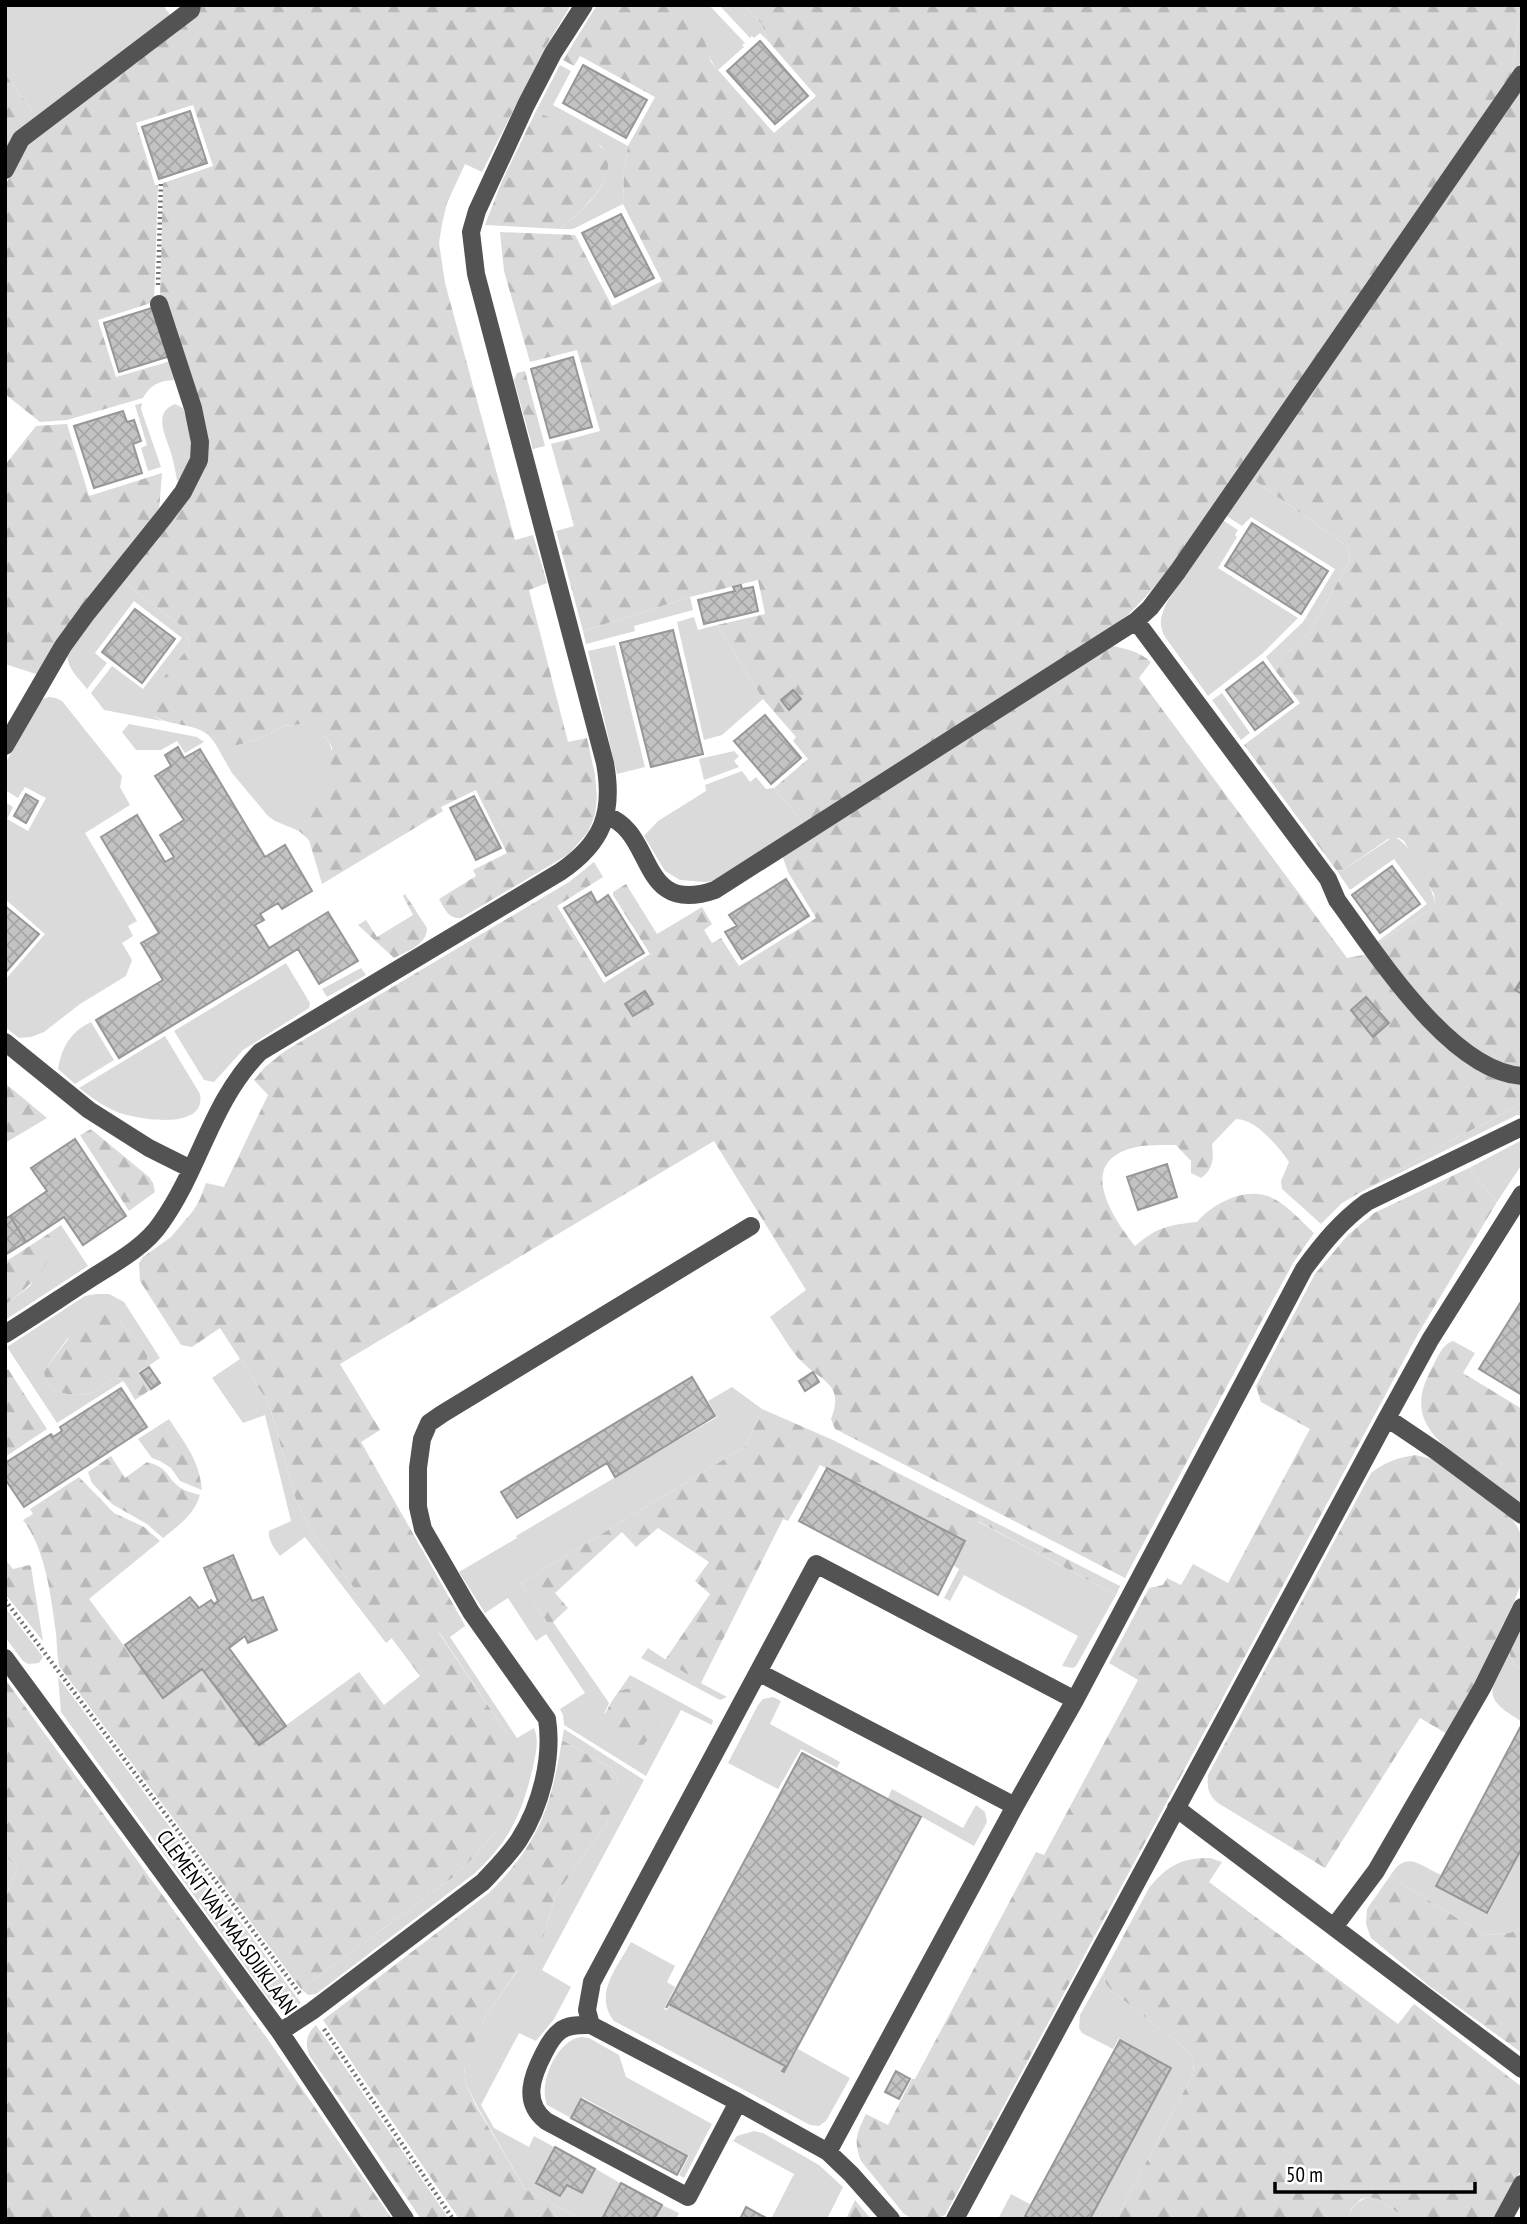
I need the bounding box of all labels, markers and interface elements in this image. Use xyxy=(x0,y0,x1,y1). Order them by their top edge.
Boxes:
street label: CLEMENT VAN MAASDIJKLAAN xyxy=(151,1824,303,2020)
scale bar xyxy=(1275,2150,1474,2194)
text: 50 m xyxy=(1286,2161,1323,2188)

